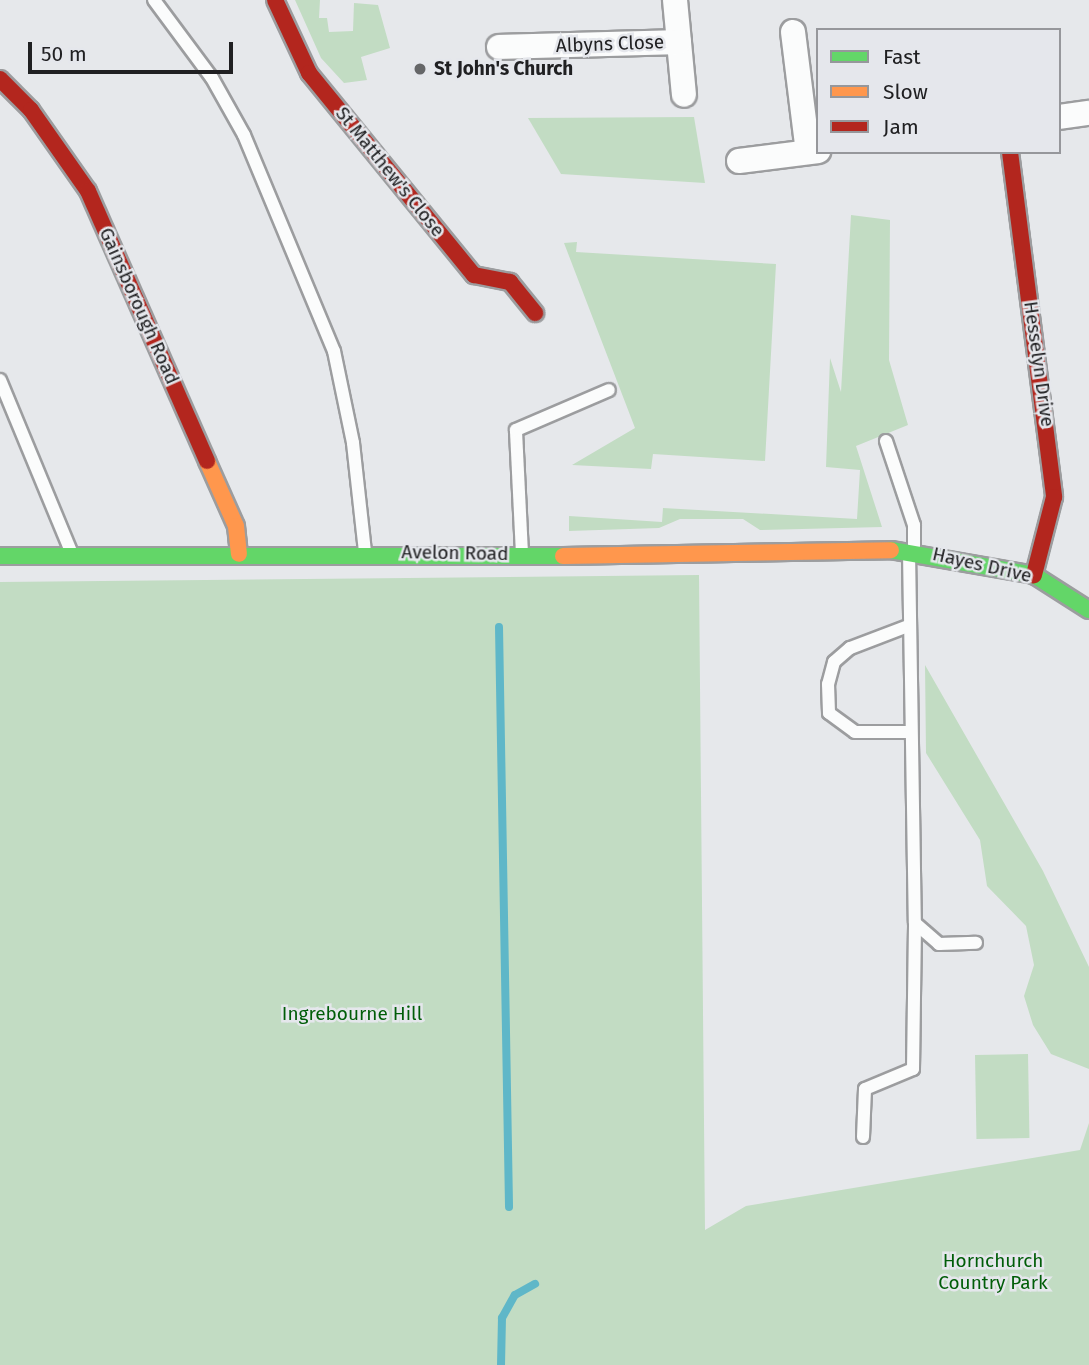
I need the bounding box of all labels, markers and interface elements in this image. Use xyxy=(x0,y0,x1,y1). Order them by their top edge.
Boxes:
scale bar xyxy=(32,28,236,72)
legend xyxy=(816,28,1061,154)
street label: Albyns Close xyxy=(555,31,665,57)
text: 50 m xyxy=(41,41,87,67)
text: Fast xyxy=(883,44,921,70)
place label: St John's Church xyxy=(434,58,573,80)
marker: St John's Church xyxy=(412,61,428,77)
text: Slow xyxy=(883,79,928,105)
street label: St Matthew's Close xyxy=(331,103,449,241)
text: Jam xyxy=(883,114,919,140)
street label: Gainsborough Road xyxy=(94,224,184,388)
street label: Hesselyn Drive xyxy=(1019,300,1059,428)
street label: Avelon Road xyxy=(401,541,509,565)
street label: Hayes Drive xyxy=(930,543,1034,587)
park label: Ingrebourne Hill xyxy=(282,1003,422,1025)
park label: Hornchurch Country Park xyxy=(938,1250,1048,1294)

